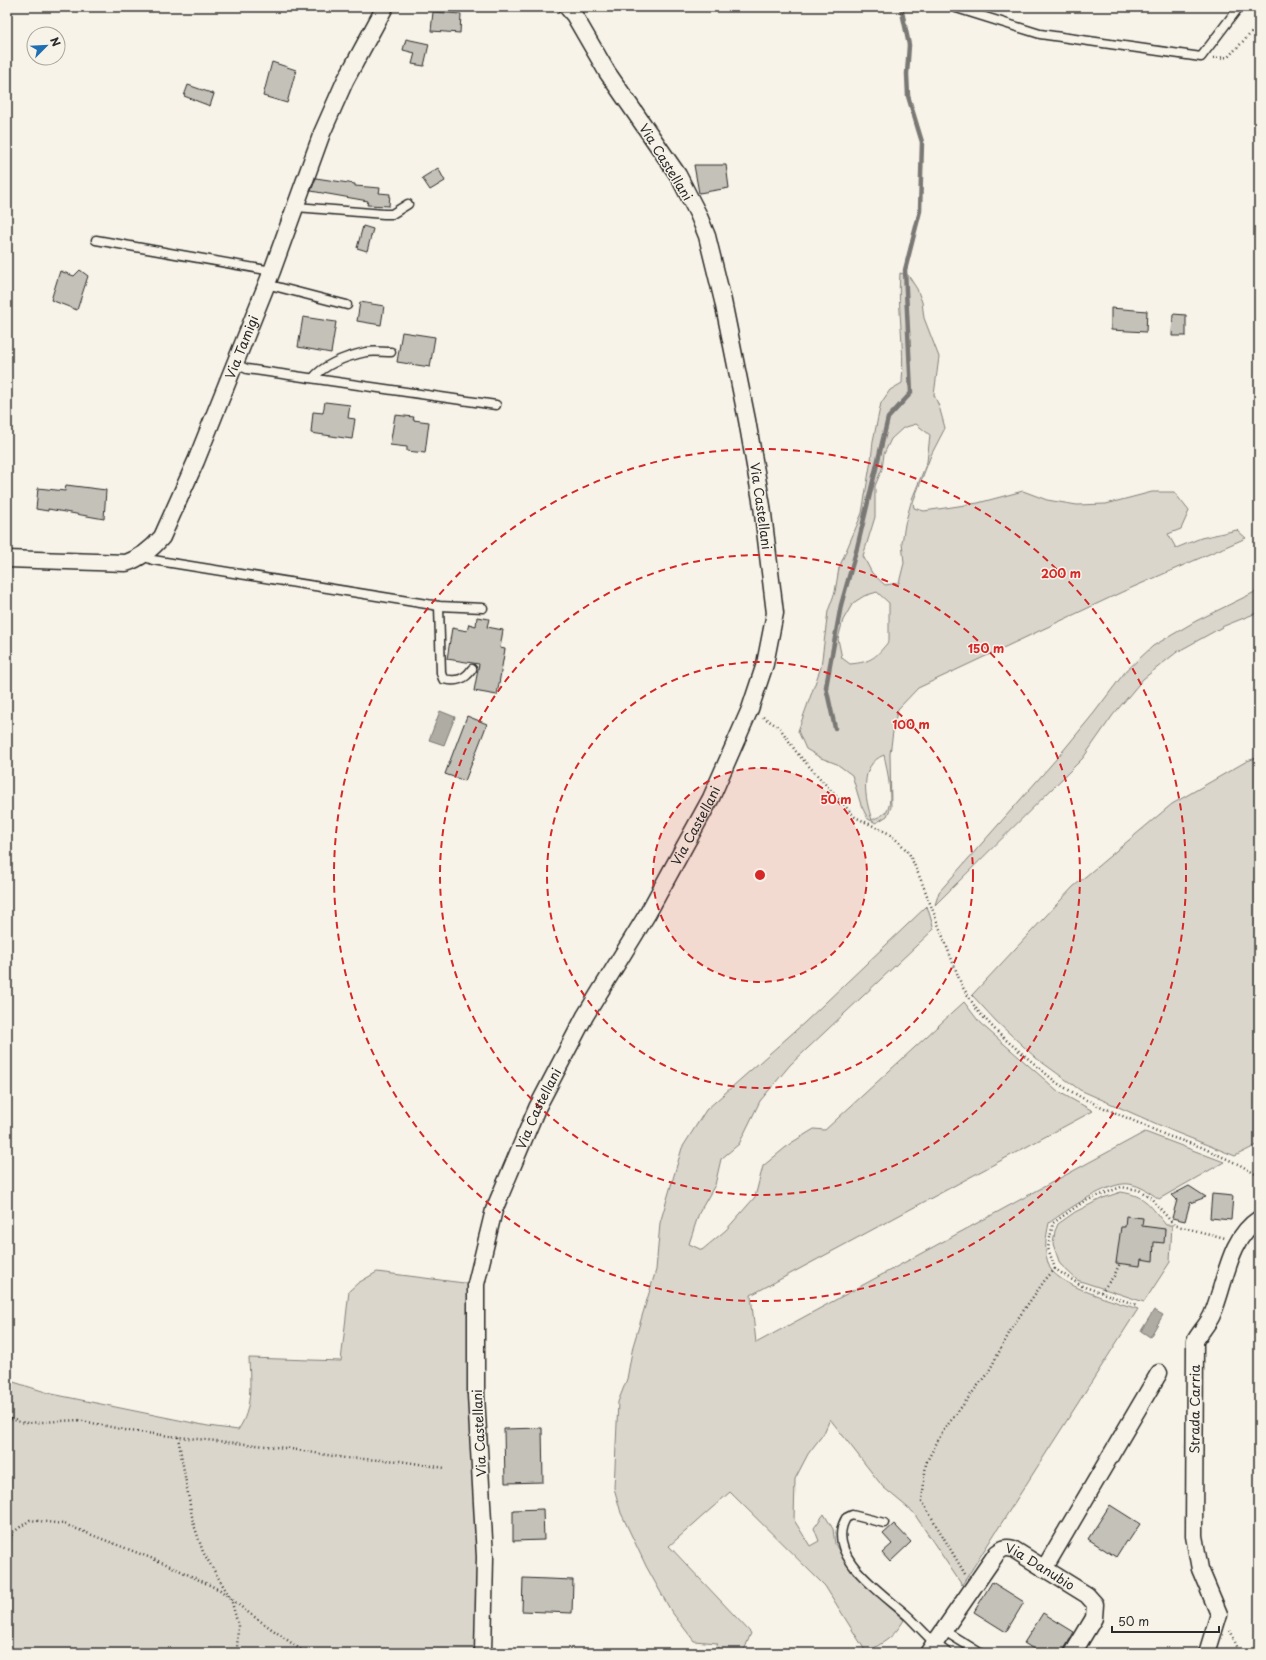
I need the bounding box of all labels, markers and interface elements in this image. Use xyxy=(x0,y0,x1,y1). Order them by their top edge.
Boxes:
north arrow xyxy=(26,26,66,66)
text: N xyxy=(46,34,65,49)
street label: Via Castellani xyxy=(635,120,698,204)
street label: Via Tamigi xyxy=(220,312,262,382)
street label: Via Castellani xyxy=(746,461,777,551)
text: 200 m xyxy=(1041,564,1081,582)
text: 150 m xyxy=(968,639,1004,657)
text: 100 m xyxy=(892,715,930,733)
street label: Via Castellani xyxy=(666,783,724,869)
text: 50 m xyxy=(820,790,852,808)
centre of rings xyxy=(753,868,767,882)
street label: Via Castellani xyxy=(511,1065,565,1152)
street label: Strada Carria xyxy=(1184,1364,1204,1454)
street label: Via Castellani xyxy=(467,1389,490,1477)
street label: Via Danubio xyxy=(1004,1538,1079,1594)
scale bar xyxy=(1112,1608,1219,1634)
text: 50 m xyxy=(1118,1612,1149,1630)

